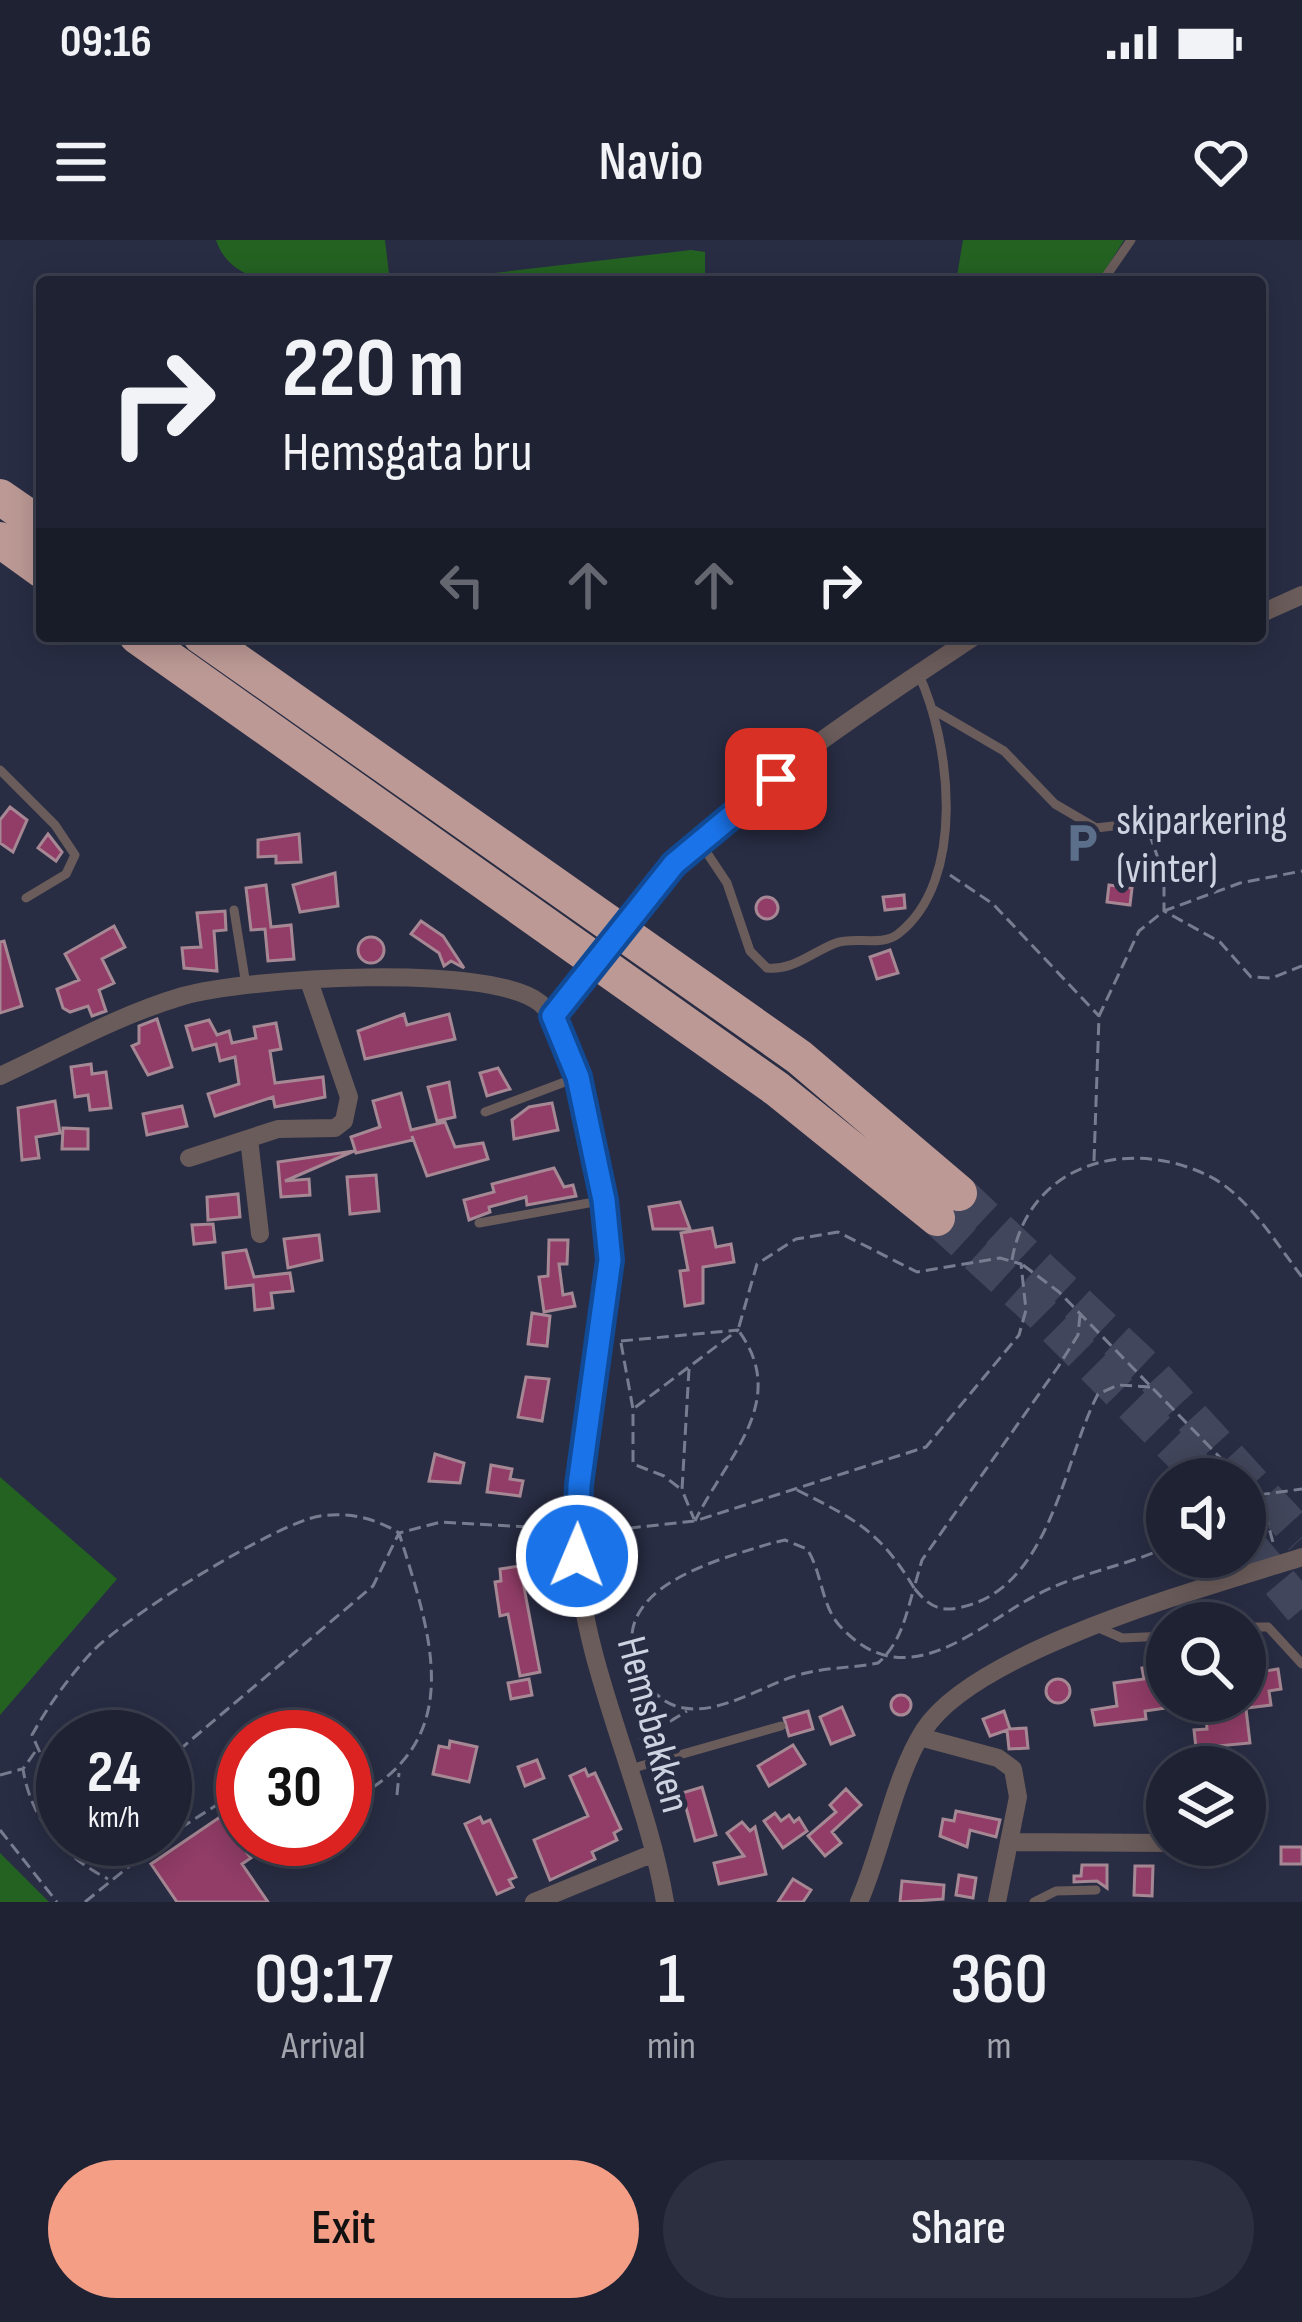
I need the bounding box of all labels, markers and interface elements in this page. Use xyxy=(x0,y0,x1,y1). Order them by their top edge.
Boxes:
text: 09:16 xyxy=(60,15,152,70)
icon: menu xyxy=(48,129,114,195)
icon: heart xyxy=(1188,129,1254,195)
text: Navio xyxy=(599,130,703,195)
text: 220 m xyxy=(282,319,464,420)
icon: right xyxy=(84,324,240,480)
text: Hemsgata bru xyxy=(282,421,533,486)
icon: left xyxy=(429,552,495,618)
icon: ahead xyxy=(555,552,621,618)
icon: ahead xyxy=(681,552,747,618)
icon: right xyxy=(807,552,873,618)
pin xyxy=(725,728,827,830)
icon: arrive xyxy=(743,746,809,812)
place label: skiparkering (vinter) xyxy=(1116,796,1287,895)
parking icon: skiparkering (vinter) xyxy=(1059,820,1105,866)
map controls xyxy=(1146,1458,1266,1866)
button: sound xyxy=(1146,1458,1266,1578)
position arrow xyxy=(514,1493,640,1619)
button: search xyxy=(1146,1602,1266,1722)
street label: Hemsbakken xyxy=(605,1631,701,1818)
speed limit sign: 30 xyxy=(216,1710,372,1866)
text: 24 xyxy=(87,1737,141,1809)
button: layers xyxy=(1146,1746,1266,1866)
text: km/h xyxy=(88,1800,140,1836)
text: 09:17 xyxy=(254,1937,393,2024)
text: 1 xyxy=(658,1937,685,2024)
text: 360 xyxy=(950,1937,1048,2024)
text: Arrival xyxy=(282,2023,365,2070)
text: min xyxy=(647,2023,696,2070)
text: m xyxy=(986,2023,1011,2070)
button: Exit xyxy=(48,2160,639,2298)
button: Share xyxy=(663,2160,1254,2298)

